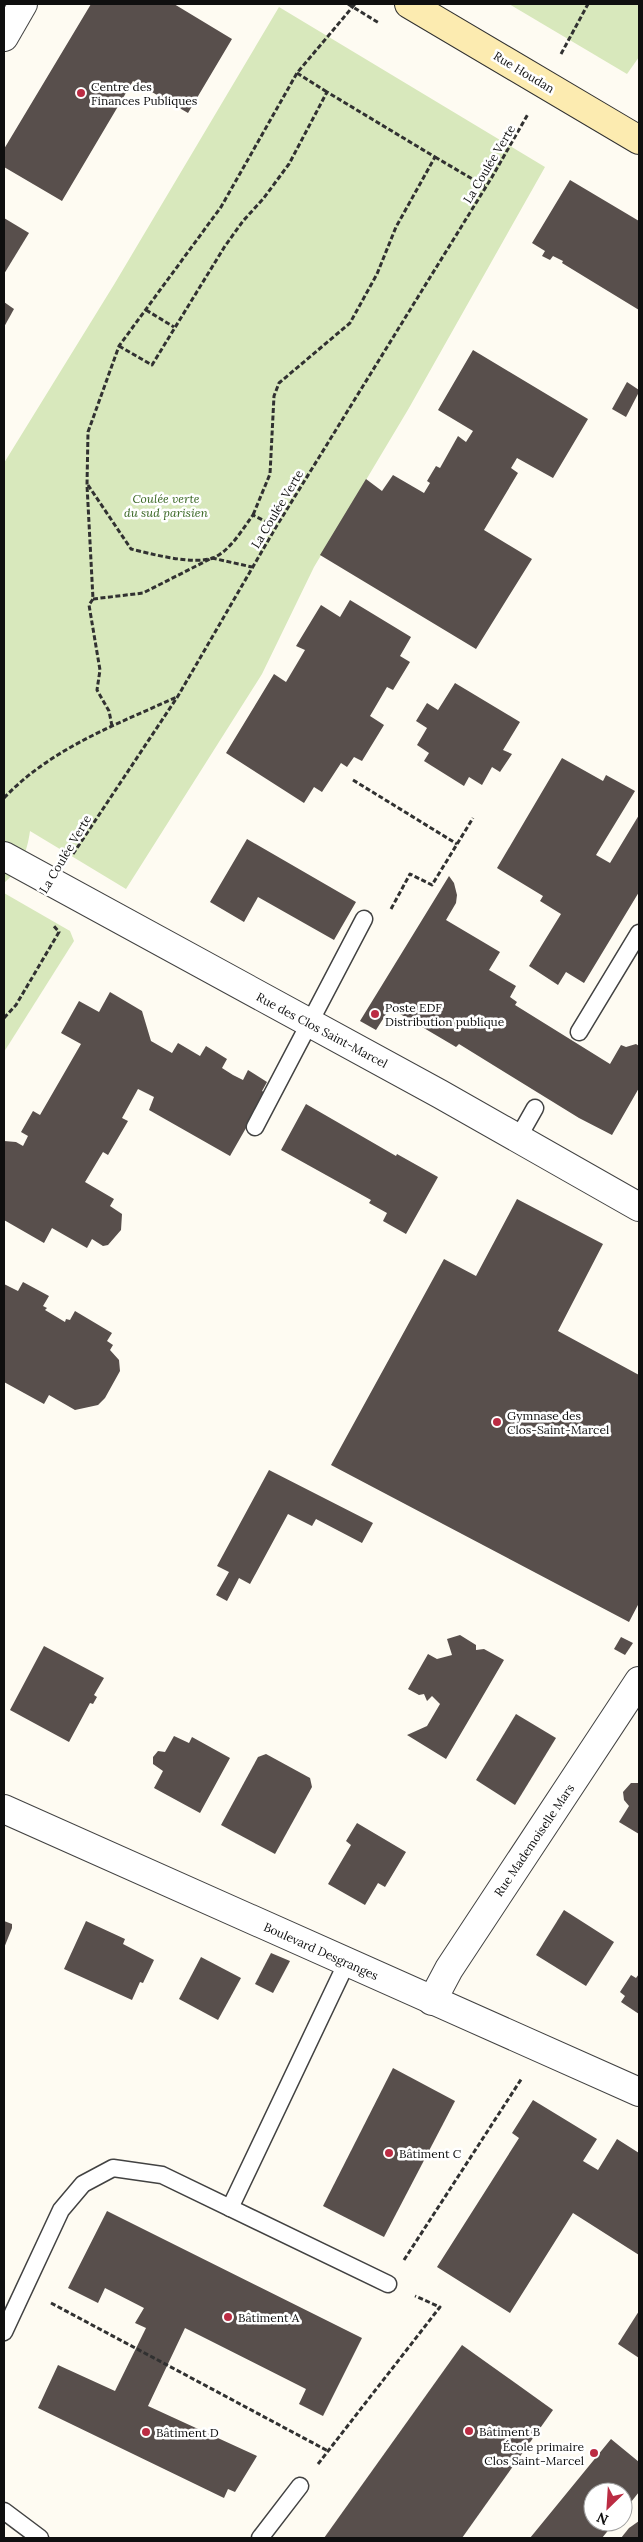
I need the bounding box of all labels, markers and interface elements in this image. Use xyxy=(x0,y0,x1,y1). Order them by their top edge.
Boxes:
street label: Rue Houdan xyxy=(491,48,557,96)
place label: Centre des Finances Publiques xyxy=(91,79,198,108)
marker: Centre des Finances Publiques xyxy=(75,87,87,99)
street label: La Coulée Verte xyxy=(460,122,519,206)
street label: La Coulée Verte xyxy=(248,467,307,551)
park label: Coulée verte du sud parisien xyxy=(124,491,209,520)
street label: La Coulée Verte xyxy=(36,812,95,896)
street label: Rue des Clos Saint-Marcel xyxy=(254,989,390,1071)
place label: Poste EDF Distribution publique xyxy=(385,1000,505,1029)
marker: Poste EDF Distribution publique xyxy=(369,1008,381,1020)
place label: Gymnase des Clos-Saint-Marcel xyxy=(507,1408,609,1437)
marker: Gymnase des Clos-Saint-Marcel xyxy=(491,1416,503,1428)
street label: Rue Mademoiselle Mars xyxy=(491,1780,578,1899)
street label: Boulevard Desgranges xyxy=(261,1919,381,1983)
place label: Bâtiment C xyxy=(399,2146,462,2161)
marker: Bâtiment C xyxy=(383,2147,395,2159)
place label: Bâtiment A xyxy=(238,2310,300,2325)
marker: Bâtiment A xyxy=(222,2311,234,2323)
place label: Bâtiment B xyxy=(479,2424,540,2439)
place label: Bâtiment D xyxy=(156,2425,219,2440)
marker: Bâtiment B xyxy=(463,2425,475,2437)
marker: Bâtiment D xyxy=(140,2426,152,2438)
place label: École primaire Clos Saint-Marcel xyxy=(484,2439,584,2468)
marker: École primaire Clos Saint-Marcel xyxy=(588,2447,600,2459)
north arrow xyxy=(583,2482,633,2532)
text: N xyxy=(594,2508,611,2529)

